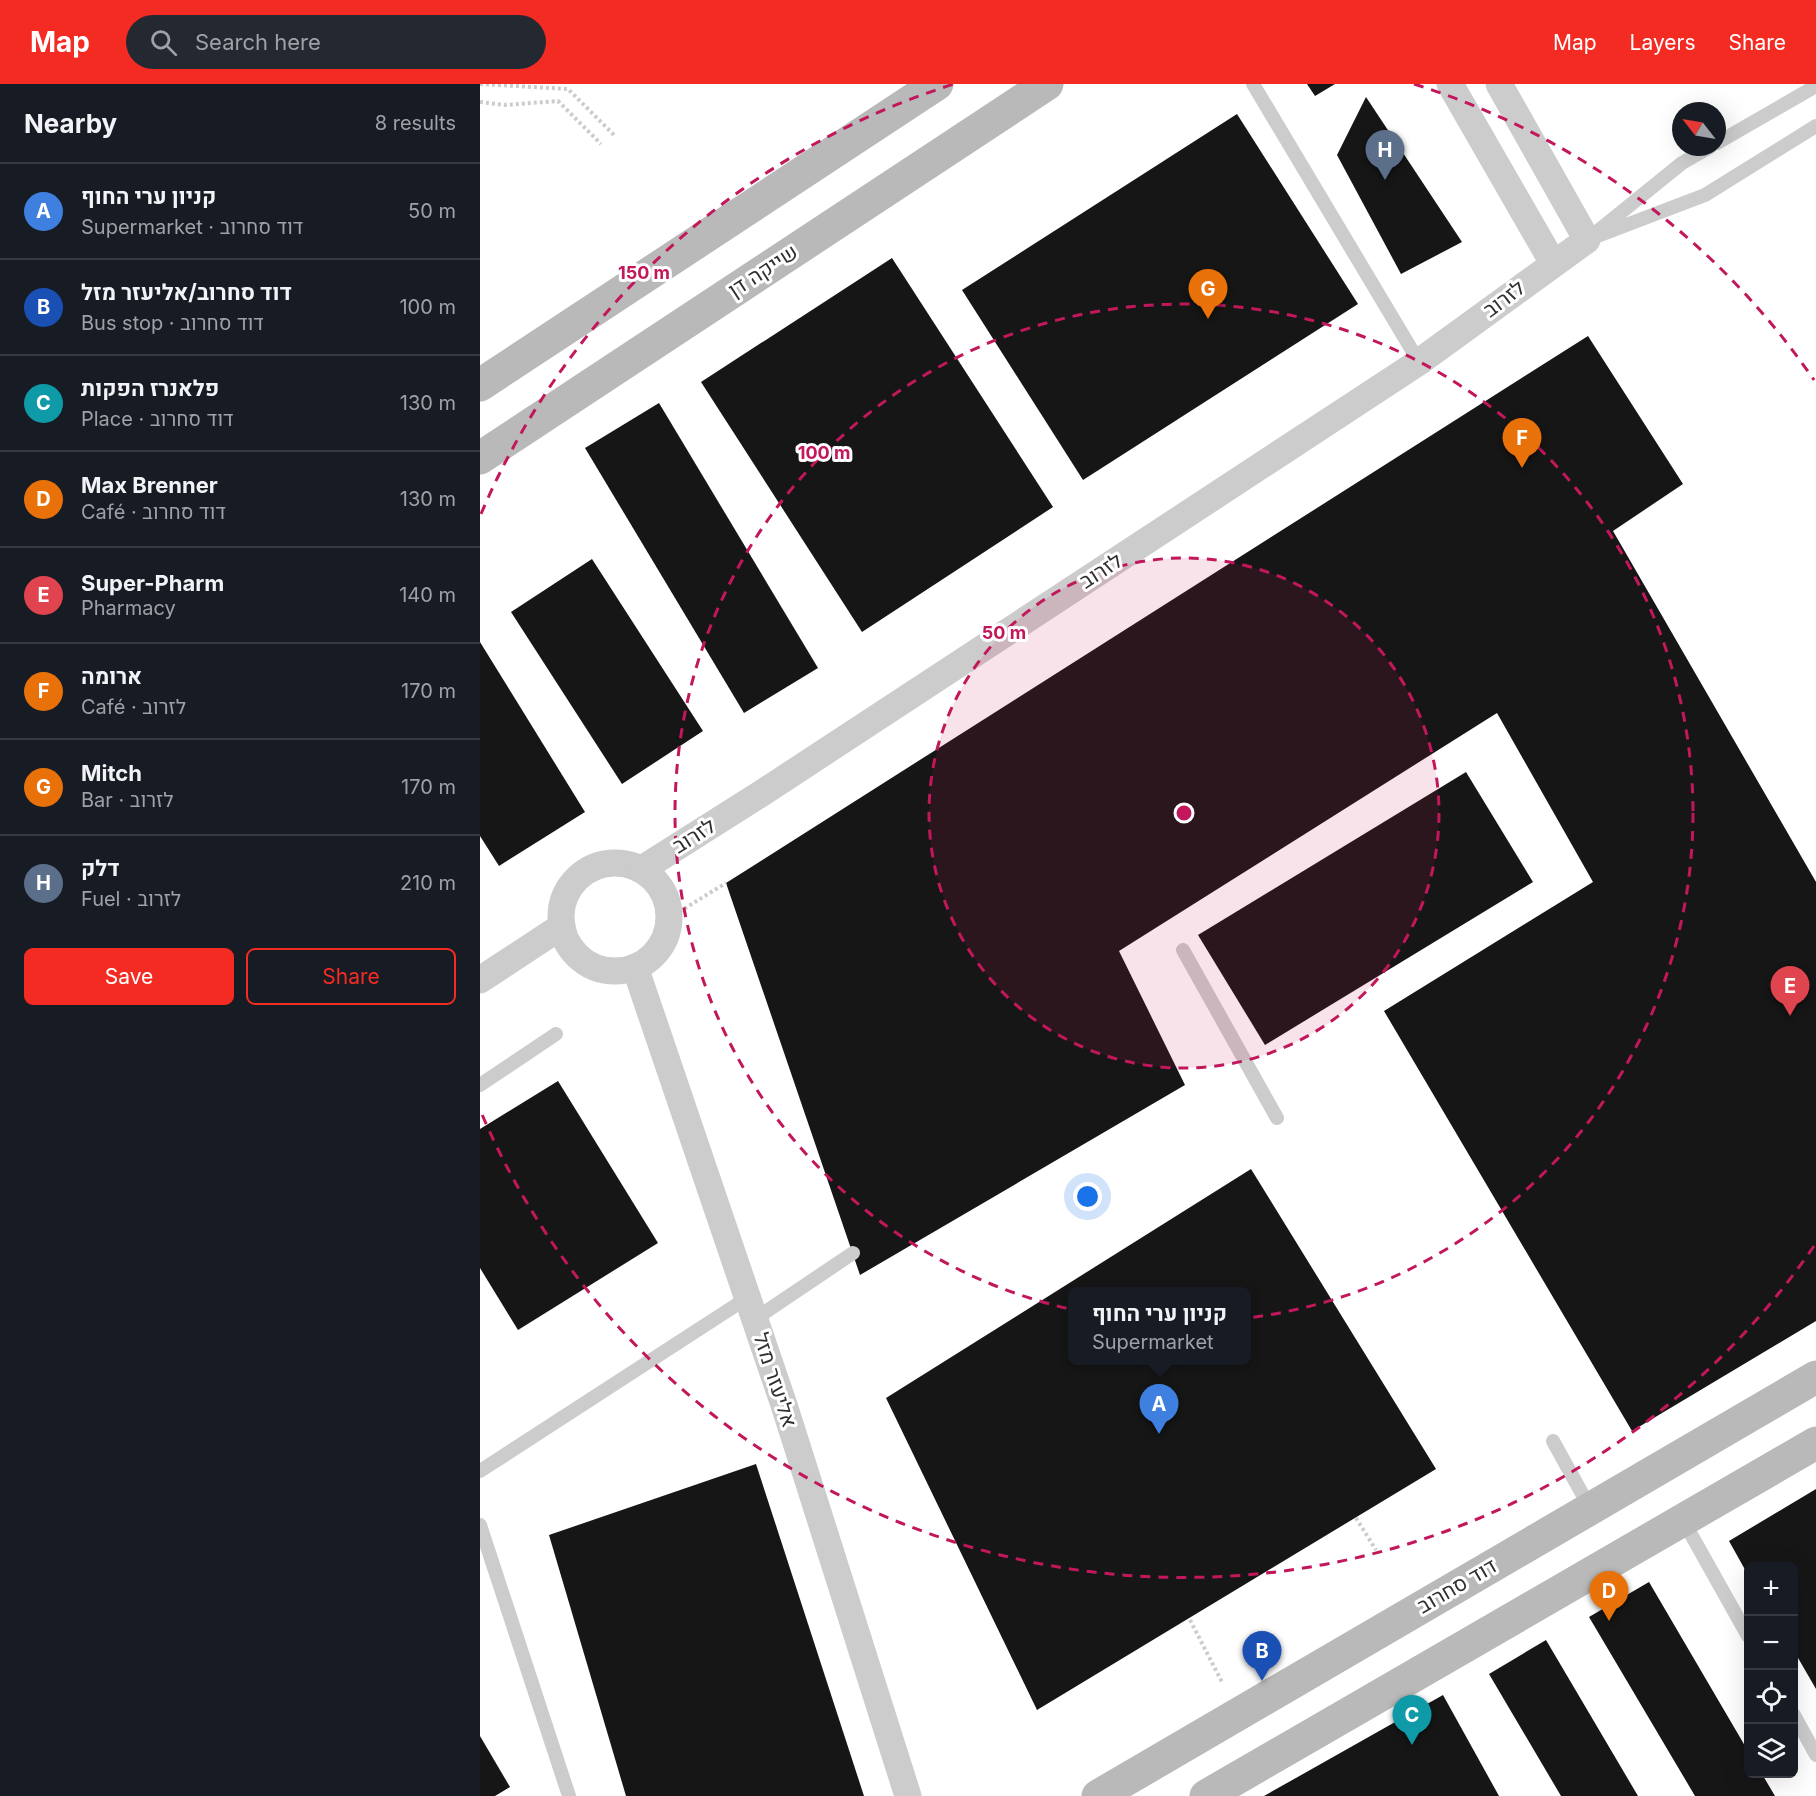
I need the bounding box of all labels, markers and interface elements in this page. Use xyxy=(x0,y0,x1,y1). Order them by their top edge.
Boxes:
search box xyxy=(126,15,546,69)
text: Map xyxy=(30,25,90,59)
icon: search xyxy=(147,26,180,59)
text: Search here xyxy=(195,29,321,55)
text: Map xyxy=(1553,30,1597,55)
text: Layers xyxy=(1630,30,1696,55)
text: Share xyxy=(1729,30,1786,55)
north arrow xyxy=(1672,102,1726,156)
text: Nearby xyxy=(24,108,117,139)
text: 8 results xyxy=(375,111,456,135)
pin: H xyxy=(1366,130,1404,180)
text: קניון ערי החוף xyxy=(81,183,216,209)
text: A xyxy=(36,199,51,223)
text: 50 m xyxy=(408,199,456,223)
text: Supermarket · דוד סחרוב xyxy=(81,215,303,239)
street label: שייקה דן xyxy=(723,239,802,302)
text: 150 m xyxy=(618,262,670,283)
pin: G xyxy=(1188,270,1228,319)
street label: לזרוב xyxy=(1478,275,1530,322)
text: דוד סחרוב/אליעזר מזל xyxy=(81,279,292,305)
text: B xyxy=(37,295,50,319)
text: 100 m xyxy=(399,295,456,319)
text: Bus stop · דוד סחרוב xyxy=(81,311,264,335)
text: פלאנרז הפקות xyxy=(81,375,219,401)
text: C xyxy=(36,391,51,415)
text: 130 m xyxy=(400,391,456,415)
text: Place · דוד סחרוב xyxy=(81,407,233,431)
pin: F xyxy=(1502,418,1542,468)
text: 100 m xyxy=(798,442,850,463)
text: Max Brenner xyxy=(81,472,218,498)
text: D xyxy=(36,487,51,511)
text: 130 m xyxy=(400,487,456,511)
text: Café · דוד סחרוב xyxy=(81,500,226,524)
street label: לזרוב xyxy=(1075,548,1127,594)
text: Super-Pharm xyxy=(81,570,224,596)
text: E xyxy=(37,583,50,607)
text: 140 m xyxy=(399,583,456,607)
text: Pharmacy xyxy=(81,596,176,620)
text: 50 m xyxy=(982,622,1026,643)
text: ארומה xyxy=(81,663,142,689)
text: F xyxy=(38,679,49,703)
text: 170 m xyxy=(401,679,456,703)
text: Café · לזרוב xyxy=(81,695,186,719)
text: Mitch xyxy=(81,760,142,786)
text: G xyxy=(36,775,51,799)
text: 170 m xyxy=(401,775,456,799)
text: Bar · לזרוב xyxy=(81,788,173,812)
centre of rings xyxy=(1174,803,1194,823)
street label: לזרוב xyxy=(668,813,720,858)
text: דלק xyxy=(81,855,120,881)
text: H xyxy=(36,871,51,895)
text: 210 m xyxy=(400,871,456,895)
text: Fuel · לזרוב xyxy=(81,887,181,911)
button: Save xyxy=(24,948,234,1005)
button: Share xyxy=(246,948,456,1005)
pin: E xyxy=(1770,966,1810,1016)
your location xyxy=(1073,1182,1102,1211)
popup xyxy=(1068,1287,1251,1365)
text: קניון ערי החוף xyxy=(1092,1300,1227,1326)
street label: אליעזר מזל xyxy=(748,1329,802,1430)
text: Supermarket xyxy=(1092,1330,1214,1354)
pin: A xyxy=(1140,1384,1178,1434)
street label: דוד סחרוב xyxy=(1413,1553,1501,1618)
map controls xyxy=(1744,1562,1798,1778)
button: + xyxy=(1744,1562,1798,1616)
pin: D xyxy=(1590,1572,1628,1621)
button: − xyxy=(1744,1616,1798,1670)
pin: B xyxy=(1242,1632,1282,1681)
button: locate xyxy=(1744,1670,1798,1724)
pin: C xyxy=(1392,1696,1432,1745)
button: layers xyxy=(1744,1724,1798,1778)

